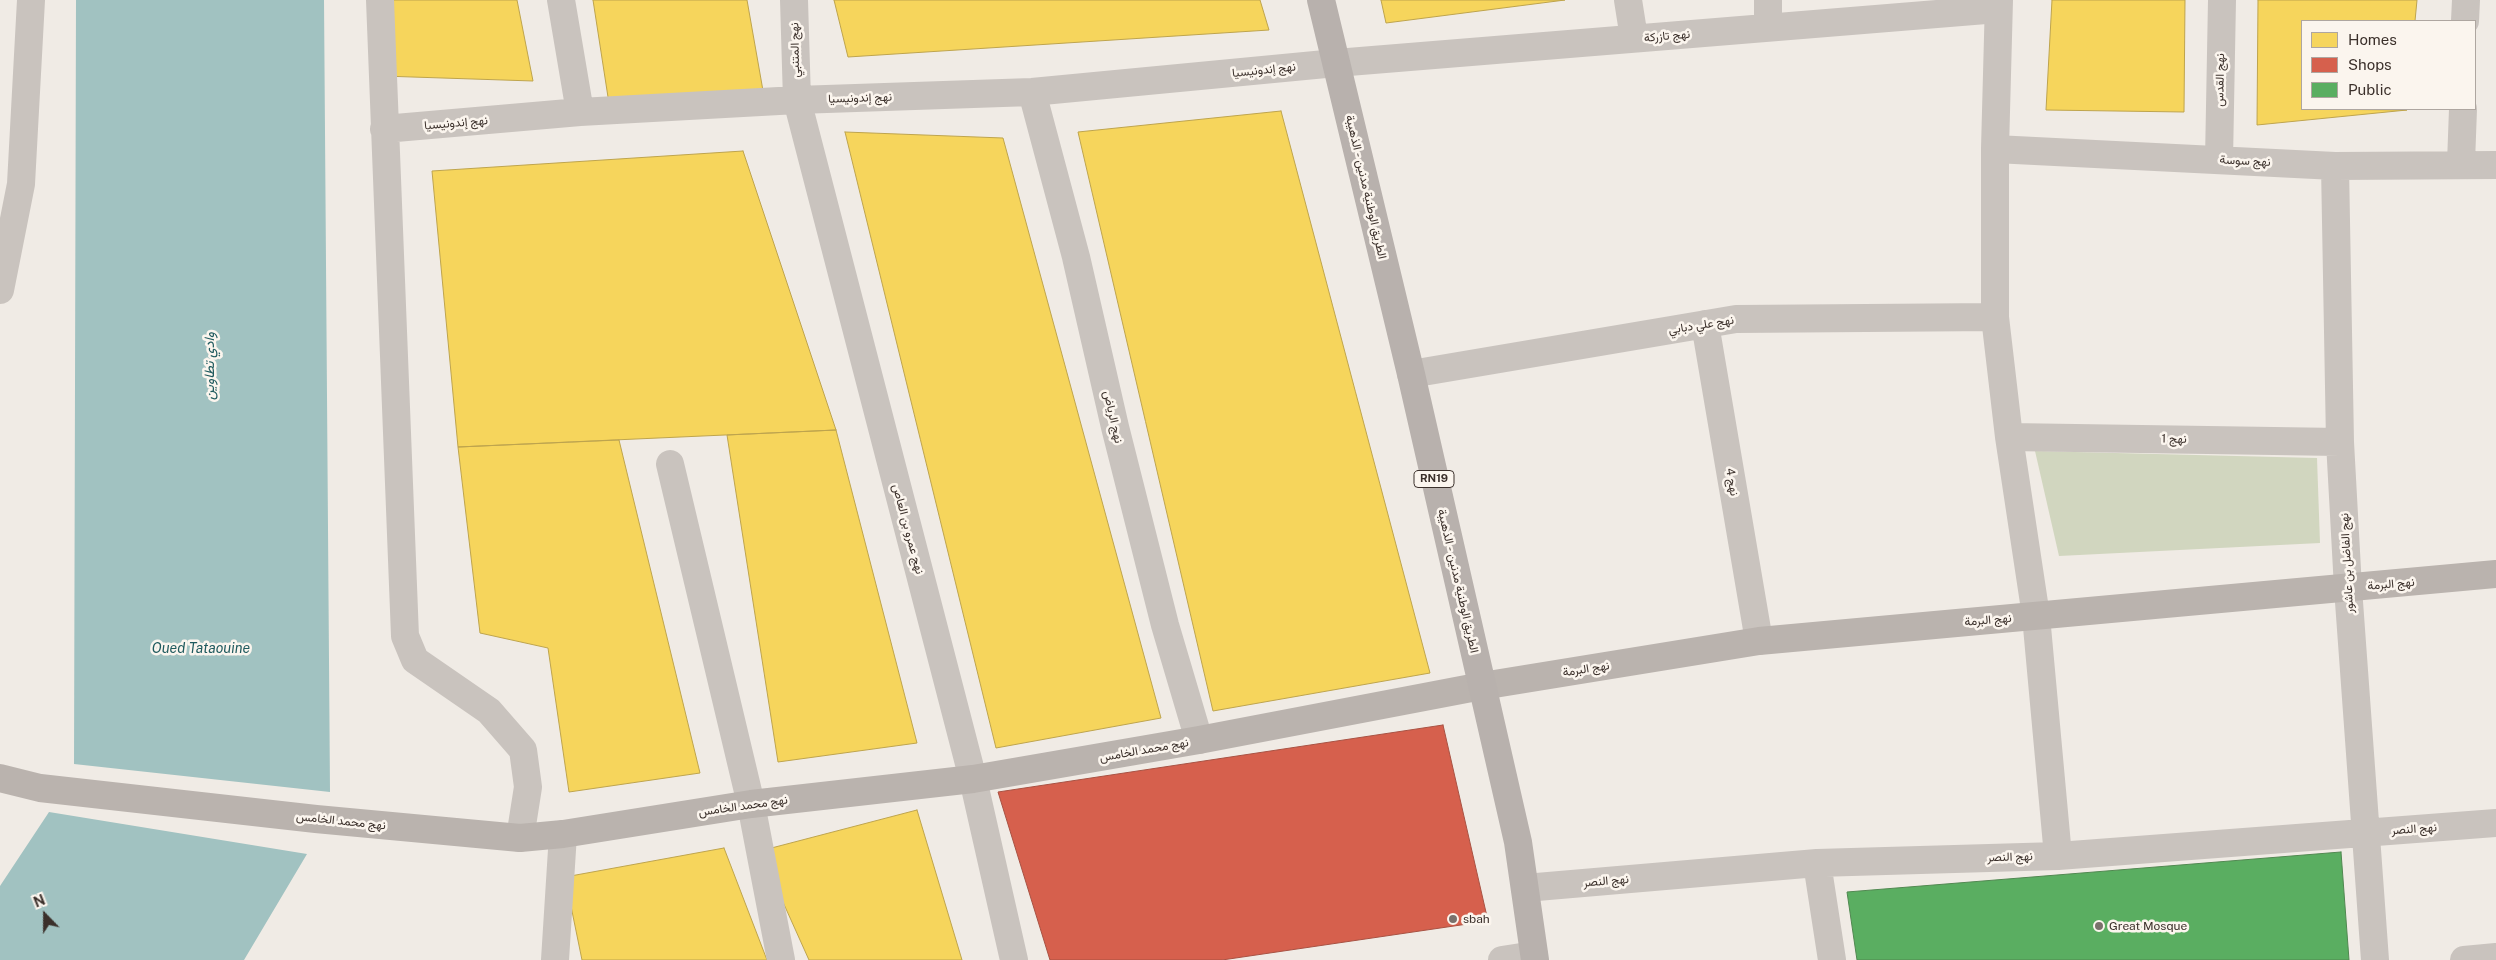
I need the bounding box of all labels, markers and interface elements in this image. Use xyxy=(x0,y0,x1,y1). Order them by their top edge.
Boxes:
legend xyxy=(2301,20,2476,110)
street label: نهج المتنبي xyxy=(787,22,803,78)
street label: نهج تازركة xyxy=(1643,27,1691,45)
text: Homes xyxy=(2348,31,2397,48)
street label: نهج القدس xyxy=(2212,53,2228,107)
text: Shops xyxy=(2348,56,2392,73)
street label: نهج إندونيسيا xyxy=(1231,60,1297,80)
text: Public xyxy=(2348,81,2392,98)
street label: نهج إندونيسيا xyxy=(828,90,892,106)
street label: نهج إندونيسيا xyxy=(424,113,488,133)
street label: الطريق الوطنية مدنين - الذهيبة xyxy=(1342,114,1390,260)
street label: نهج سوسة xyxy=(2219,152,2271,170)
street label: نهج علي دبابي xyxy=(1667,313,1735,337)
water label: وادي تطاوين xyxy=(202,332,218,400)
street label: نهج الرياض xyxy=(1100,389,1126,445)
street label: نهج 1 xyxy=(2161,432,2187,446)
street label: نهج 4 xyxy=(1722,467,1742,497)
road number: RN19 xyxy=(1414,470,1454,488)
street label: نهج عمرو بن العاص xyxy=(889,482,927,576)
street label: الطريق الوطنية مدنين - الذهيبة xyxy=(1434,508,1482,654)
street label: نهج الفاضل بن عاشور xyxy=(2337,513,2357,613)
street label: نهج البرمة xyxy=(2367,575,2415,593)
street label: نهج البرمة xyxy=(1964,611,2012,629)
water label: Oued Tataouine xyxy=(152,641,250,657)
street label: نهج البرمة xyxy=(1562,658,1610,680)
street label: نهج محمد الخامس xyxy=(1098,735,1190,765)
street label: نهج محمد الخامس xyxy=(697,793,789,819)
street label: نهج محمد الخامس xyxy=(295,809,387,833)
street label: نهج النصر xyxy=(2391,820,2437,838)
street label: نهج النصر xyxy=(1987,849,2033,865)
street label: نهج النصر xyxy=(1583,872,1629,890)
north arrow xyxy=(20,890,70,940)
text: N xyxy=(31,892,47,911)
place label: sbah xyxy=(1463,912,1490,926)
marker: sbah xyxy=(1447,913,1459,925)
place label: Great Mosque xyxy=(2109,919,2187,933)
marker: Great Mosque xyxy=(2093,920,2105,932)

